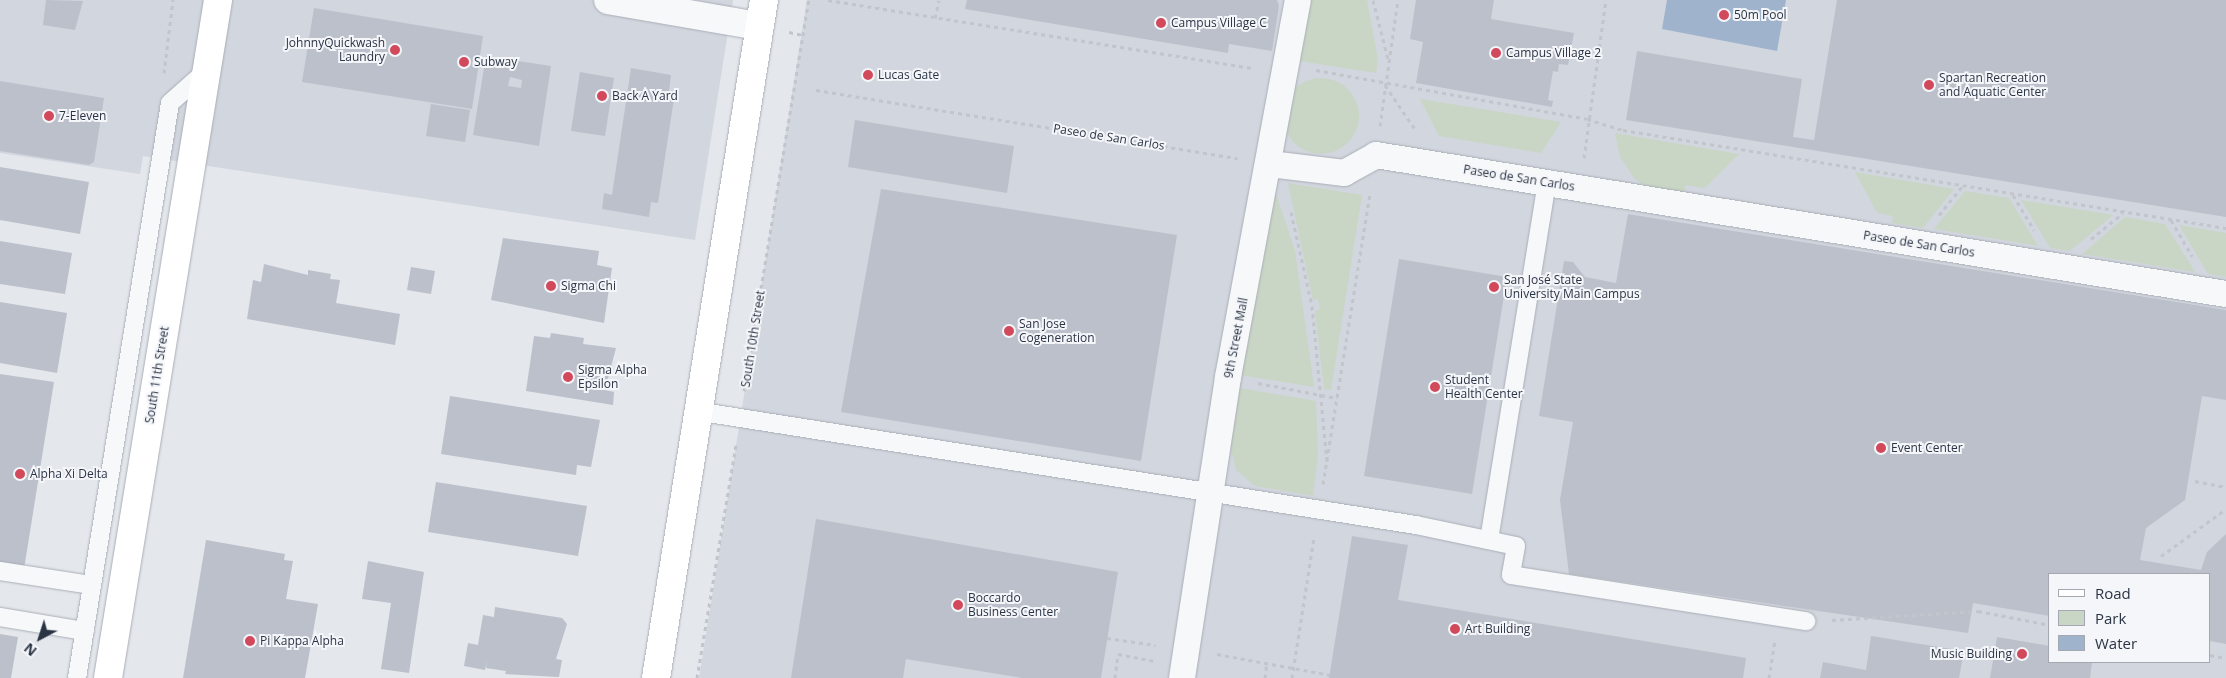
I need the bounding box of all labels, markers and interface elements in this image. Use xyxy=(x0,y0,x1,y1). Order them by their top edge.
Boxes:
place label: 50m Pool xyxy=(1734,8,1787,22)
marker: 50m Pool xyxy=(1718,9,1730,21)
place label: Campus Village C xyxy=(1171,16,1267,30)
marker: Campus Village C xyxy=(1155,17,1167,29)
place label: JohnnyQuickwash Laundry xyxy=(286,36,385,64)
marker: JohnnyQuickwash Laundry xyxy=(389,44,401,56)
place label: Campus Village 2 xyxy=(1506,46,1601,60)
marker: Campus Village 2 xyxy=(1490,47,1502,59)
place label: Subway xyxy=(474,55,517,69)
marker: Subway xyxy=(458,56,470,68)
place label: Lucas Gate xyxy=(878,68,939,82)
marker: Lucas Gate xyxy=(862,69,874,81)
place label: Spartan Recreation and Aquatic Center xyxy=(1939,71,2046,99)
marker: Spartan Recreation and Aquatic Center xyxy=(1923,79,1935,91)
place label: Back A Yard xyxy=(612,89,678,103)
marker: Back A Yard xyxy=(596,90,608,102)
place label: 7-Eleven xyxy=(59,109,106,123)
marker: 7-Eleven xyxy=(43,110,55,122)
street label: Paseo de San Carlos xyxy=(1052,121,1166,153)
street label: Paseo de San Carlos xyxy=(1462,162,1576,194)
street label: Paseo de San Carlos xyxy=(1862,228,1976,260)
place label: San José State University Main Campus xyxy=(1504,273,1640,301)
place label: Sigma Chi xyxy=(561,279,616,293)
marker: Sigma Chi xyxy=(545,280,557,292)
marker: San José State University Main Campus xyxy=(1488,281,1500,293)
street label: South 10th Street xyxy=(738,290,768,388)
street label: 9th Street Mall xyxy=(1221,296,1251,380)
place label: San Jose Cogeneration xyxy=(1019,317,1095,345)
marker: San Jose Cogeneration xyxy=(1003,325,1015,337)
street label: South 11th Street xyxy=(142,326,172,424)
place label: Sigma Alpha Epsilon xyxy=(578,363,647,391)
marker: Sigma Alpha Epsilon xyxy=(562,371,574,383)
place label: Student Health Center xyxy=(1445,373,1523,401)
marker: Student Health Center xyxy=(1429,381,1441,393)
place label: Event Center xyxy=(1891,441,1963,455)
marker: Event Center xyxy=(1875,442,1887,454)
place label: Alpha Xi Delta xyxy=(30,467,108,481)
marker: Alpha Xi Delta xyxy=(14,468,26,480)
legend xyxy=(2048,573,2211,663)
text: Road xyxy=(2095,583,2131,603)
place label: Boccardo Business Center xyxy=(968,591,1058,619)
marker: Boccardo Business Center xyxy=(952,599,964,611)
text: Park xyxy=(2095,608,2126,628)
north arrow xyxy=(15,613,65,663)
place label: Art Building xyxy=(1465,622,1530,636)
marker: Art Building xyxy=(1449,623,1461,635)
text: Water xyxy=(2095,633,2137,653)
place label: Pi Kappa Alpha xyxy=(260,634,344,648)
marker: Pi Kappa Alpha xyxy=(244,635,256,647)
text: N xyxy=(20,639,41,661)
place label: Music Building xyxy=(1931,647,2012,661)
marker: Music Building xyxy=(2016,648,2028,660)

